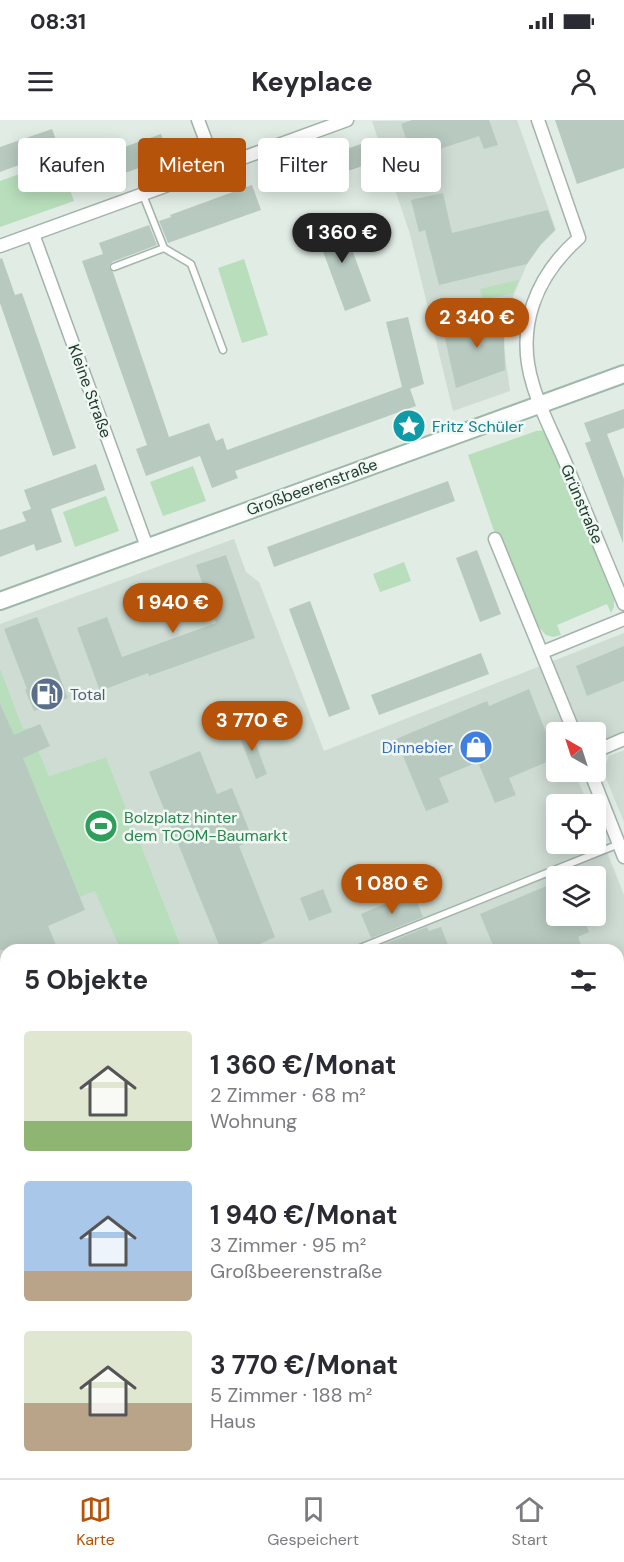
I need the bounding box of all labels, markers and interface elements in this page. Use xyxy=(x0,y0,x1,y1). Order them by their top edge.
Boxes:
text: 08:31 xyxy=(30,7,86,36)
text: Keyplace xyxy=(251,64,373,99)
icon: menu xyxy=(24,65,57,98)
icon: person xyxy=(567,65,600,98)
chip: Kaufen xyxy=(18,138,126,192)
chip: Mieten xyxy=(138,138,246,192)
chip: Filter xyxy=(258,138,349,192)
chip: Neu xyxy=(361,138,441,192)
pin: 1 360 € xyxy=(287,213,397,264)
text: 1 360 € xyxy=(306,219,378,245)
pin: 2 340 € xyxy=(422,298,532,349)
text: 2 340 € xyxy=(439,304,515,330)
street label: Kleine Straße xyxy=(63,341,117,441)
place icon: Fritz Schüler xyxy=(391,408,427,444)
place label: Fritz Schüler xyxy=(432,416,524,437)
street label: Großbeerenstraße xyxy=(244,454,380,520)
street label: Grünstraße xyxy=(556,461,608,547)
pin: 1 940 € xyxy=(118,583,228,634)
text: 1 940 € xyxy=(137,589,209,615)
fuel station icon: Total xyxy=(29,676,65,712)
place label: Total xyxy=(70,684,105,705)
pin: 3 770 € xyxy=(197,701,307,752)
text: 3 770 € xyxy=(216,707,288,733)
north arrow xyxy=(546,722,606,782)
map controls xyxy=(546,722,606,926)
shop icon: Dinnebier xyxy=(458,729,494,765)
place label: Dinnebier xyxy=(382,737,453,758)
button: locate xyxy=(546,794,606,854)
place label: Bolzplatz hinter dem TOOM-Baumarkt xyxy=(124,807,288,846)
sports icon: Bolzplatz hinter dem TOOM-Baumarkt xyxy=(83,808,119,844)
pin: 1 080 € xyxy=(337,864,447,915)
button: layers xyxy=(546,866,606,926)
text: 1 080 € xyxy=(355,870,429,896)
text: 5 Objekte xyxy=(24,963,148,997)
icon: filters xyxy=(567,964,600,997)
text: 1 360 €/Monat xyxy=(210,1048,396,1082)
icon: home xyxy=(72,1055,144,1127)
text: 2 Zimmer · 68 m² xyxy=(210,1082,366,1108)
text: Wohnung xyxy=(210,1108,297,1134)
text: 1 940 €/Monat xyxy=(210,1198,398,1232)
icon: home xyxy=(72,1205,144,1277)
text: 3 Zimmer · 95 m² xyxy=(210,1232,366,1258)
text: Großbeerenstraße xyxy=(210,1258,382,1284)
text: 3 770 €/Monat xyxy=(210,1348,398,1382)
icon: home xyxy=(72,1355,144,1427)
text: 5 Zimmer · 188 m² xyxy=(210,1382,372,1408)
text: Haus xyxy=(210,1408,256,1434)
tab: Karte xyxy=(76,1493,115,1550)
tab: Gespeichert xyxy=(267,1493,359,1550)
tab: Start xyxy=(511,1493,548,1550)

